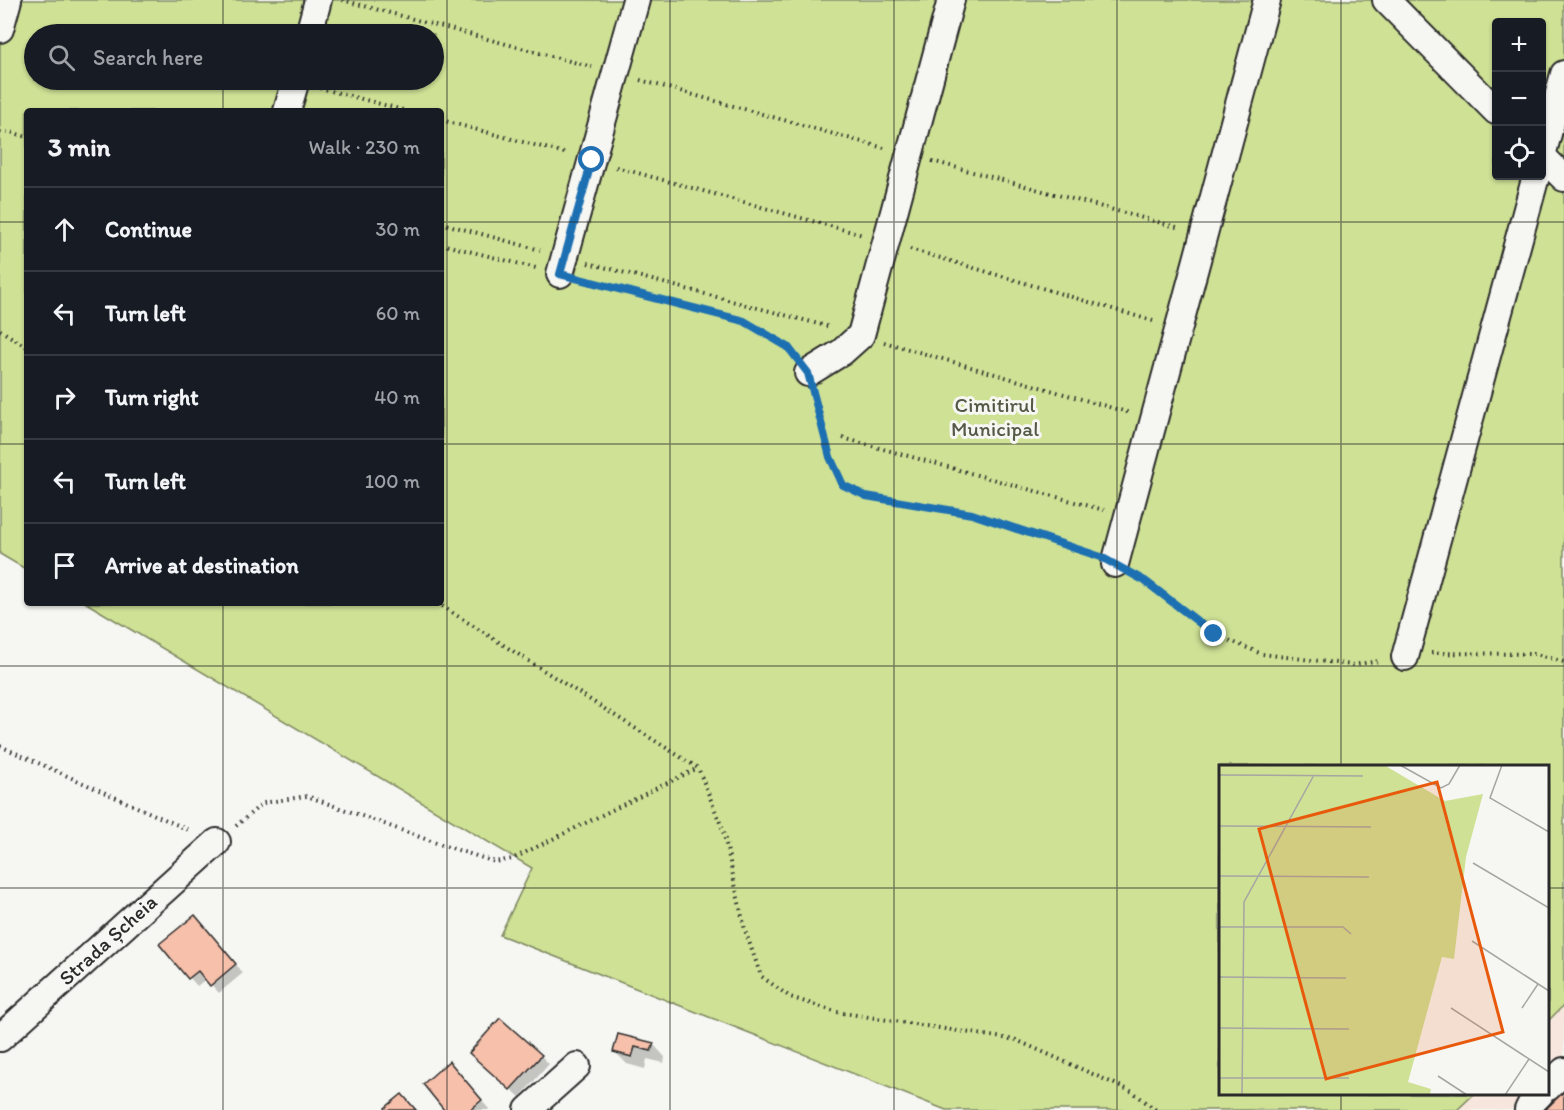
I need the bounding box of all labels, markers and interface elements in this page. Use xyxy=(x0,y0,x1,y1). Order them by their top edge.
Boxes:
map controls xyxy=(1492,18,1546,180)
button: + xyxy=(1492,18,1546,72)
search box xyxy=(24,24,444,90)
icon: search xyxy=(45,41,78,74)
text: Search here xyxy=(93,44,203,71)
button: − xyxy=(1492,72,1546,126)
button: locate xyxy=(1492,126,1546,180)
text: 3 min xyxy=(48,131,110,163)
text: Walk · 230 m xyxy=(308,135,420,159)
route start xyxy=(578,146,604,172)
icon: ahead xyxy=(48,213,81,246)
text: Continue xyxy=(105,216,192,243)
text: 30 m xyxy=(375,217,420,241)
icon: left xyxy=(48,297,81,330)
text: Turn left xyxy=(105,300,186,327)
text: 60 m xyxy=(376,301,420,325)
icon: right xyxy=(48,381,81,414)
text: Turn right xyxy=(105,384,199,411)
text: 40 m xyxy=(374,385,420,409)
park label: Cimitirul Municipal xyxy=(951,392,1039,441)
icon: left xyxy=(48,465,81,498)
text: Turn left xyxy=(105,468,186,495)
text: 100 m xyxy=(365,469,420,493)
icon: arrive xyxy=(48,549,81,582)
text: Arrive at destination xyxy=(105,552,299,579)
route end xyxy=(1200,620,1226,646)
inset map xyxy=(1219,765,1549,1095)
street label: Strada Șcheia xyxy=(53,889,162,990)

